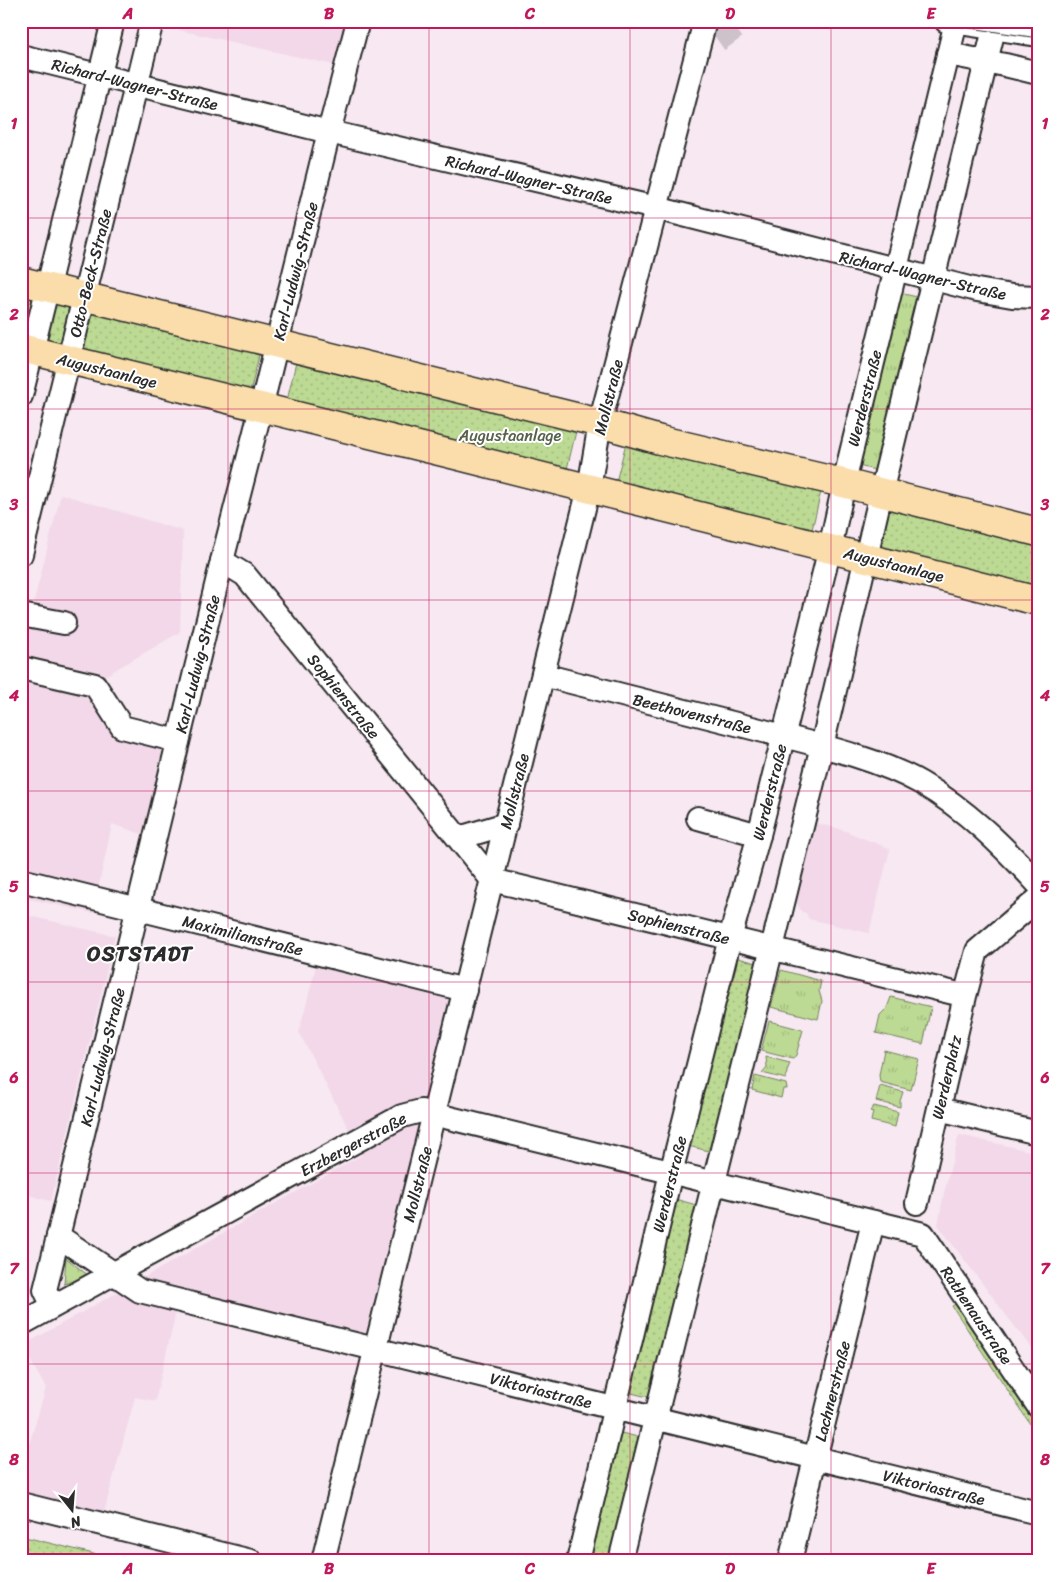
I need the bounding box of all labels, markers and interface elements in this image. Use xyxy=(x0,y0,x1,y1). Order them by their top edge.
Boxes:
text: A xyxy=(122,0,133,28)
text: B xyxy=(324,0,335,28)
text: C xyxy=(524,0,536,28)
text: D xyxy=(725,0,735,28)
text: E xyxy=(927,0,937,28)
street label: Richard-Wagner-Straße xyxy=(49,50,221,119)
text: 1 xyxy=(11,109,18,138)
text: 1 xyxy=(1042,109,1049,138)
street label: Richard-Wagner-Straße xyxy=(442,146,616,213)
street label: Karl-Ludwig-Straße xyxy=(264,199,327,344)
street label: Otto-Beck-Straße xyxy=(60,206,120,341)
street label: Richard-Wagner-Straße xyxy=(836,242,1010,309)
text: 2 xyxy=(8,300,19,329)
text: 2 xyxy=(1039,300,1050,329)
street label: Augustaanlage xyxy=(53,344,160,397)
street label: Werderstraße xyxy=(838,347,890,449)
street label: Mollstraße xyxy=(585,356,632,438)
park label: Augustaanlage xyxy=(458,421,562,450)
text: 3 xyxy=(9,490,19,519)
text: 3 xyxy=(1040,490,1050,519)
street label: Augustaanlage xyxy=(840,538,947,591)
street label: Karl-Ludwig-Straße xyxy=(166,592,229,737)
street label: Sophienstraße xyxy=(300,647,388,746)
text: 4 xyxy=(8,681,19,710)
text: 4 xyxy=(1039,681,1050,710)
street label: Beethovenstraße xyxy=(630,685,755,742)
street label: Werderstraße xyxy=(743,741,795,843)
street label: Mollstraße xyxy=(491,750,538,832)
text: 5 xyxy=(9,872,19,901)
text: 5 xyxy=(1040,872,1050,901)
street label: Sophienstraße xyxy=(625,900,733,953)
street label: Maximilianstraße xyxy=(179,906,306,965)
district label: OSTSTADT xyxy=(87,935,194,973)
street label: Karl-Ludwig-Straße xyxy=(71,985,134,1130)
street label: Werderplatz xyxy=(923,1032,970,1122)
text: 6 xyxy=(8,1063,19,1092)
text: 6 xyxy=(1039,1063,1050,1092)
street label: Erzbergerstraße xyxy=(295,1104,412,1185)
street label: Werderstraße xyxy=(643,1133,695,1235)
street label: Mollstraße xyxy=(394,1143,441,1225)
text: 7 xyxy=(9,1254,20,1283)
text: 7 xyxy=(1040,1254,1051,1283)
street label: Rathenaustraße xyxy=(933,1260,1021,1371)
street label: Lachnerstraße xyxy=(806,1338,859,1445)
street label: Viktoriastraße xyxy=(487,1364,595,1417)
text: 8 xyxy=(8,1445,19,1474)
text: 8 xyxy=(1039,1445,1050,1474)
street label: Viktoriastraße xyxy=(880,1461,988,1514)
north arrow xyxy=(48,1484,98,1534)
text: N xyxy=(67,1508,85,1535)
text: A xyxy=(122,1554,133,1582)
text: B xyxy=(324,1554,335,1582)
text: C xyxy=(524,1554,536,1582)
text: D xyxy=(725,1554,735,1582)
text: E xyxy=(927,1554,937,1582)

